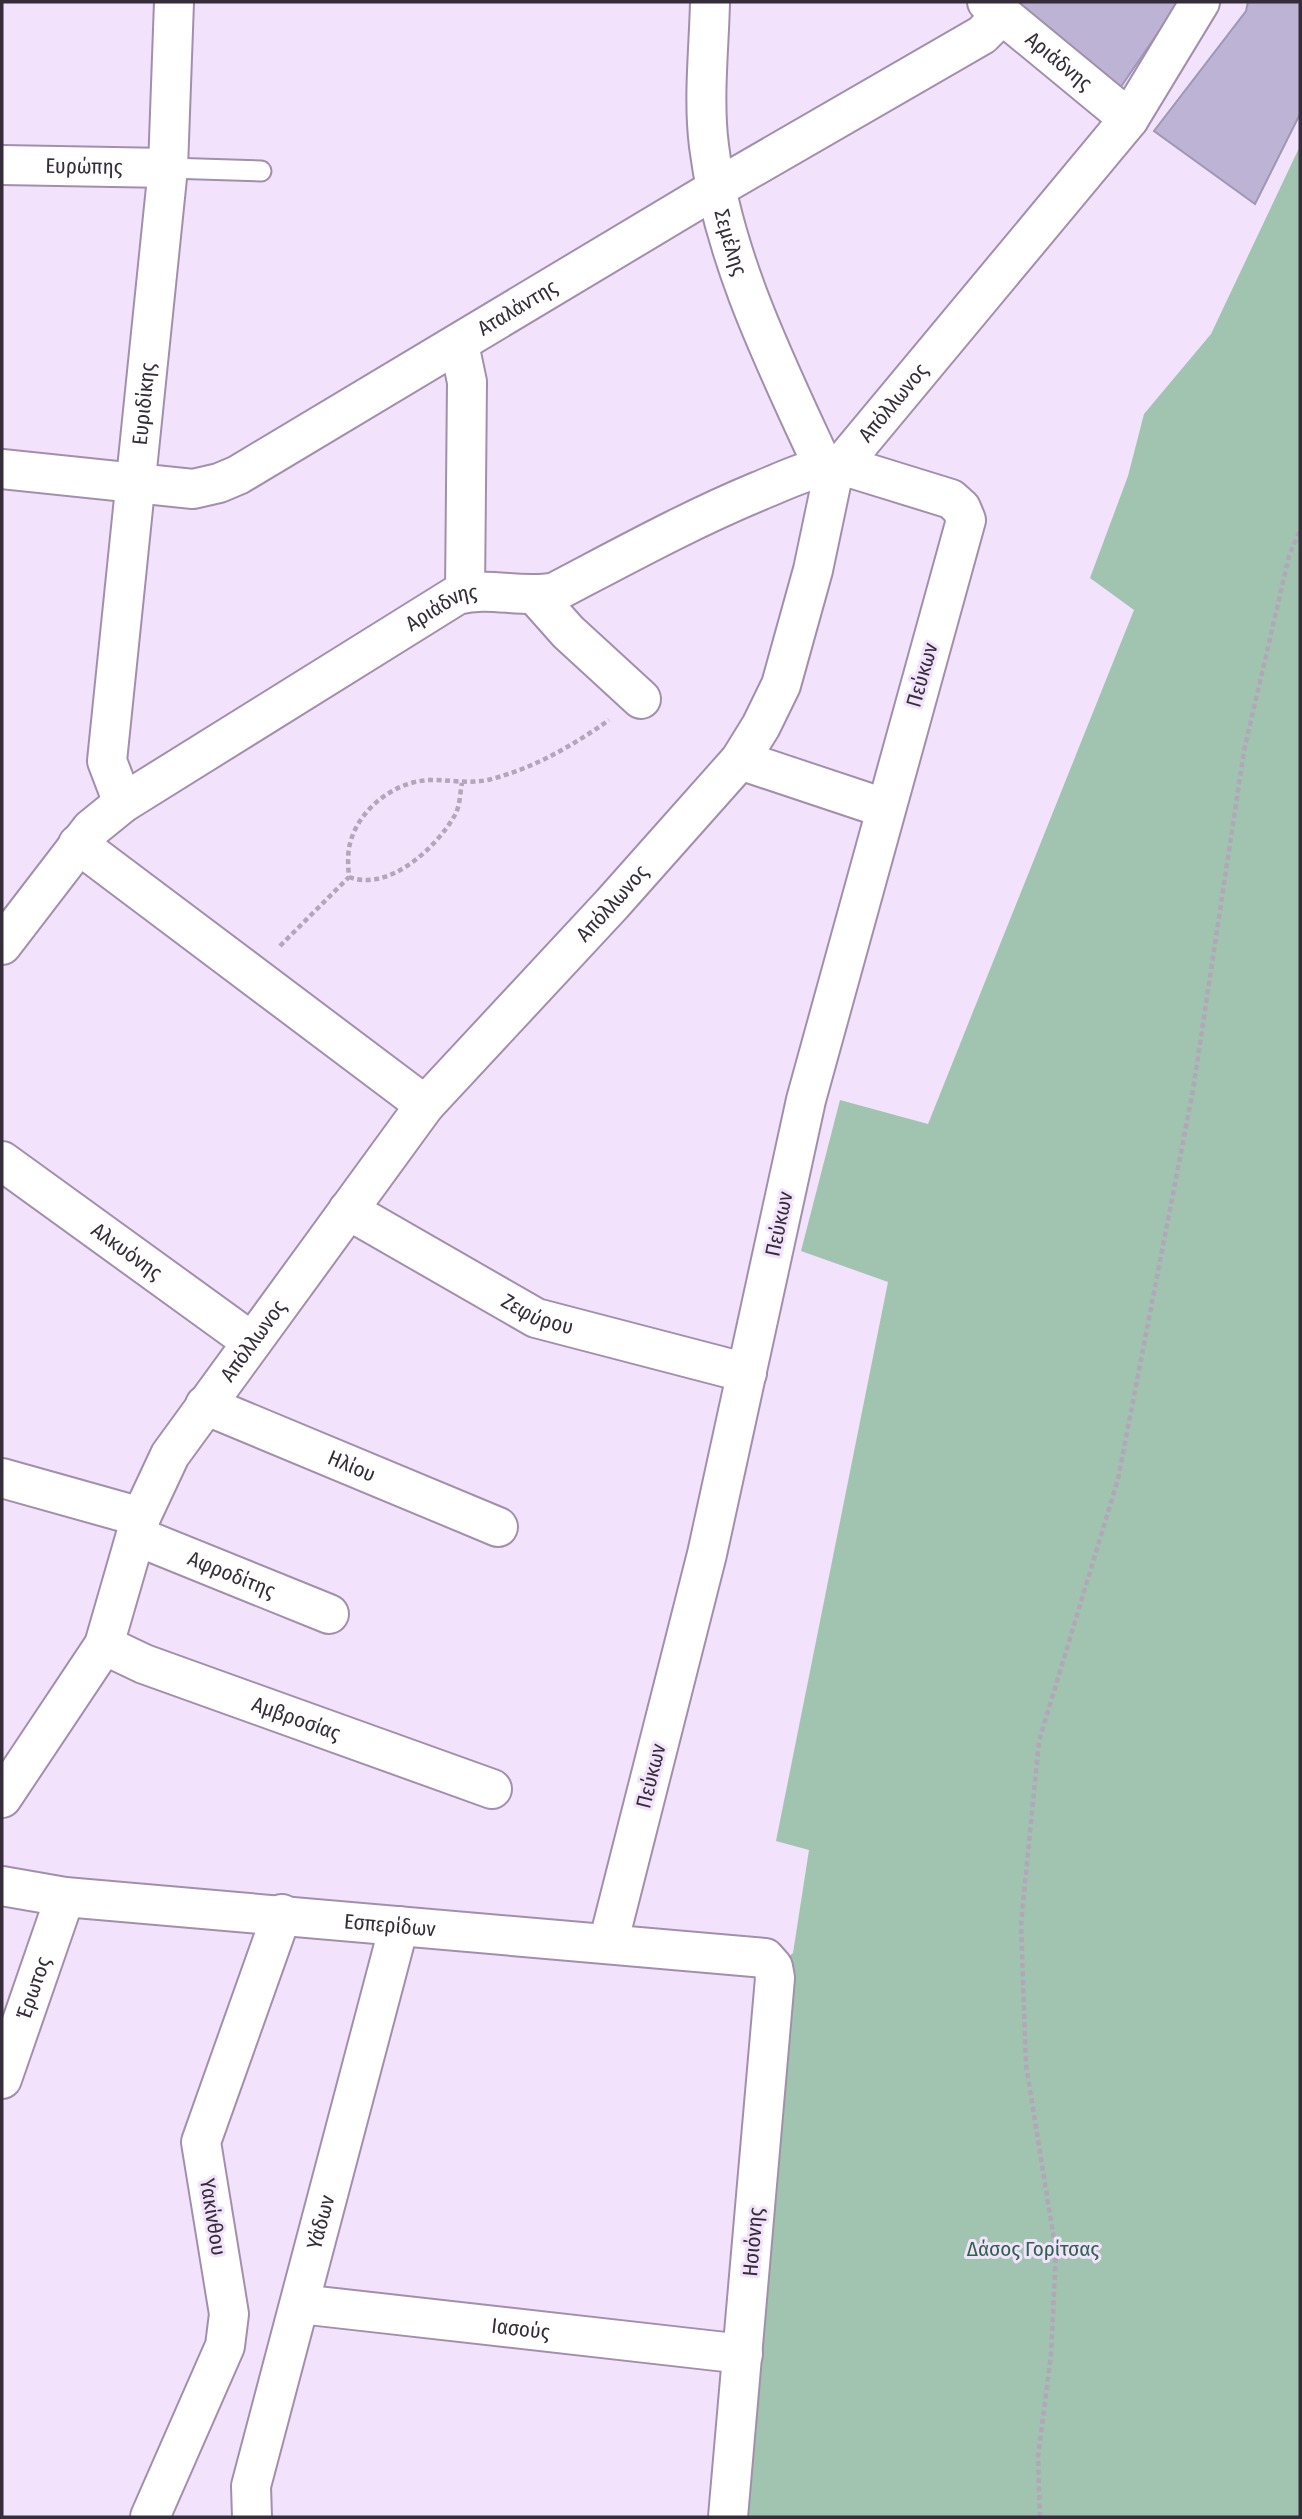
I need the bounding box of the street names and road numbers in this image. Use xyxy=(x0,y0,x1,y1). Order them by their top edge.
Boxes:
street label: Αριάδνης xyxy=(1020,26,1097,96)
street label: Ευρώπης xyxy=(45,153,123,180)
street label: Σεμέλης xyxy=(708,207,753,279)
street label: Αταλάντης xyxy=(473,274,562,341)
street label: Απόλλωνος xyxy=(853,358,934,447)
street label: Ευριδίκης xyxy=(127,361,161,446)
street label: Αριάδνης xyxy=(401,579,478,637)
street label: Πεύκων xyxy=(900,640,944,710)
street label: Απόλλωνος xyxy=(571,859,654,947)
street label: Πεύκων xyxy=(759,1189,799,1259)
street label: Αλκυόνης xyxy=(86,1217,167,1286)
street label: Ζεφύρου xyxy=(497,1288,576,1340)
street label: Απόλλωνος xyxy=(215,1295,292,1387)
street label: Ηλίου xyxy=(324,1445,379,1488)
street label: Αφροδίτης xyxy=(184,1545,279,1604)
street label: Αμβροσίας xyxy=(249,1691,344,1746)
street label: Πεύκων xyxy=(630,1741,672,1811)
street label: Εσπερίδων xyxy=(343,1908,437,1942)
street label: Έρωτος xyxy=(10,1953,56,2023)
street label: Υακίνθου xyxy=(194,2177,232,2257)
street label: Υάδων xyxy=(301,2192,340,2252)
street label: Ησιόνης xyxy=(737,2206,769,2278)
street label: Ιασούς xyxy=(490,2313,551,2345)

